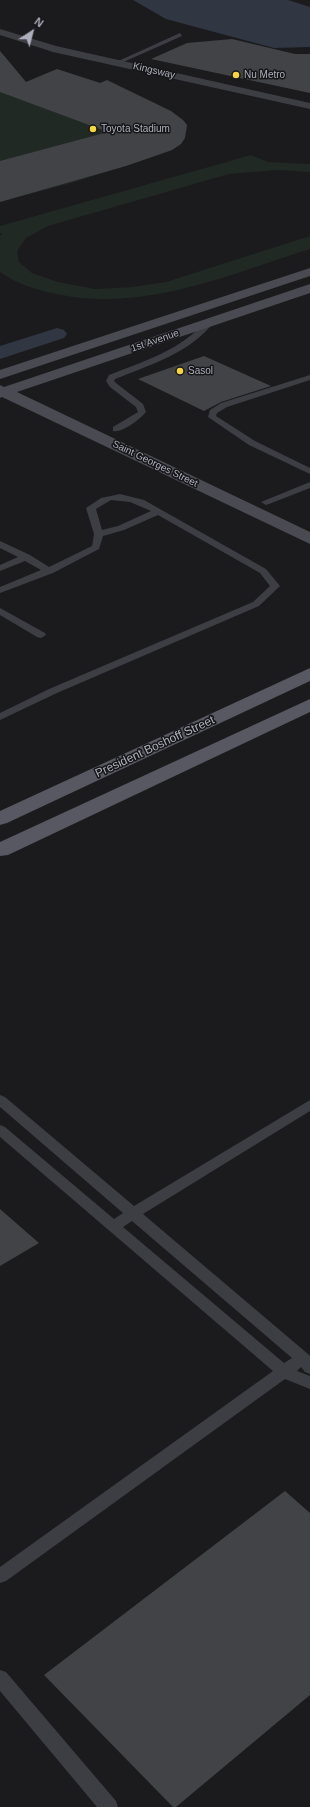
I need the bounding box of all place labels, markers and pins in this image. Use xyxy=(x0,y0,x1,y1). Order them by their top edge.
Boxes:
place label: Nu Metro xyxy=(244,69,285,81)
marker: Nu Metro xyxy=(231,70,241,80)
place label: Toyota Stadium xyxy=(101,123,170,135)
marker: Toyota Stadium xyxy=(88,124,98,134)
place label: Sasol xyxy=(188,365,213,377)
marker: Sasol xyxy=(175,366,185,376)

